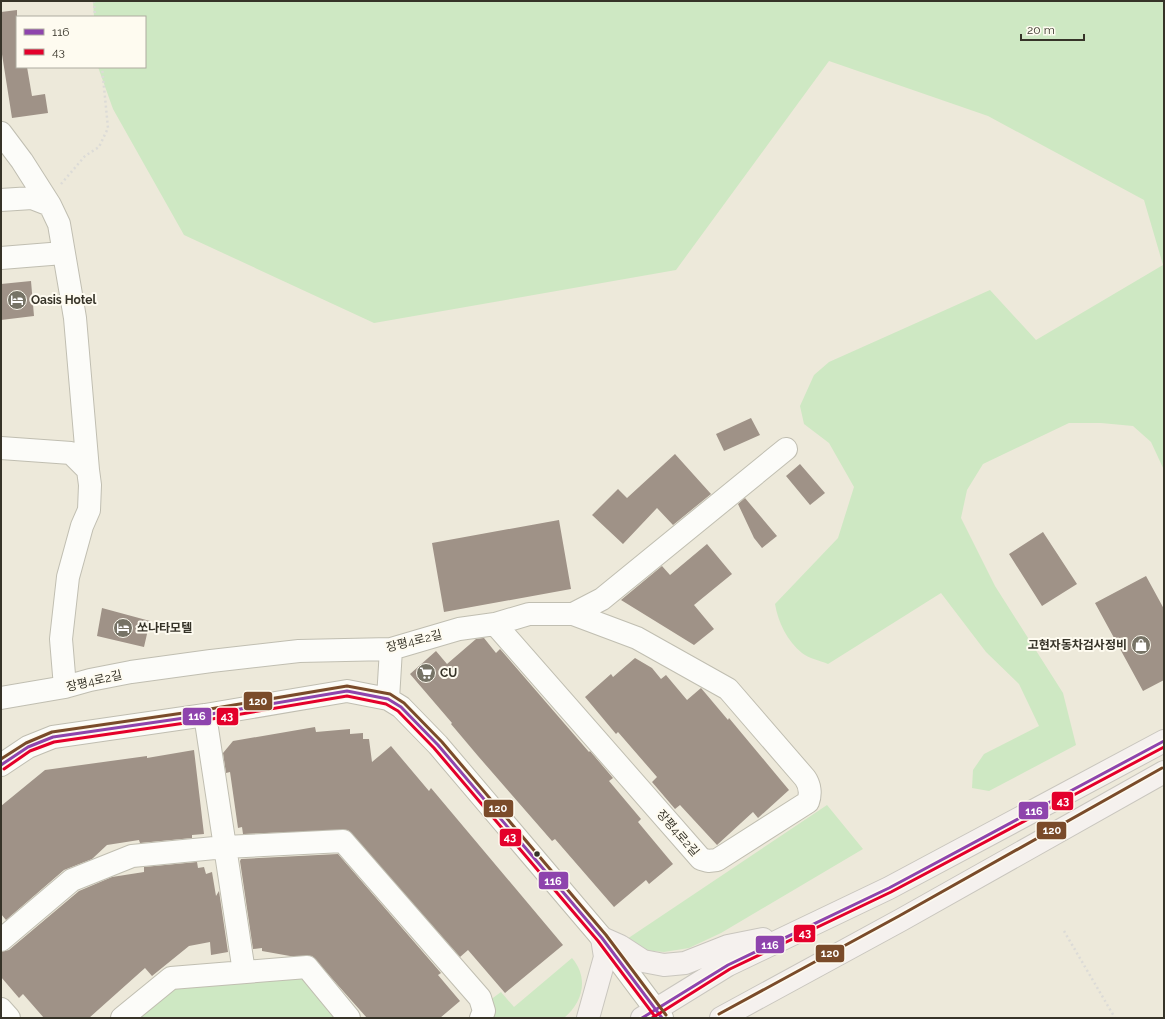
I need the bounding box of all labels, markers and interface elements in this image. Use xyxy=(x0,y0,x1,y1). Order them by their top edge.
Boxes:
legend xyxy=(16,16,146,68)
scale bar xyxy=(1021,16,1084,42)
text: 20 m xyxy=(1027,23,1055,37)
text: 116 xyxy=(52,25,70,39)
text: 43 xyxy=(52,45,65,59)
hotel icon: Oasis Hotel xyxy=(6,289,28,311)
place label: Oasis Hotel xyxy=(31,293,96,307)
hotel icon: 쏘나타모텔 xyxy=(112,617,134,639)
place label: 쏘나타모텔 xyxy=(137,621,192,635)
street label: 장평4로2길 xyxy=(385,627,443,655)
shop icon: 고현자동차검사정비 xyxy=(1130,634,1152,656)
place label: 고현자동차검사정비 xyxy=(1028,638,1127,652)
supermarket icon: CU xyxy=(415,662,437,684)
place label: CU xyxy=(440,666,457,680)
street label: 장평4로2길 xyxy=(65,668,123,694)
line badge: 120 xyxy=(243,691,273,711)
text: 120 xyxy=(249,695,267,708)
line badge: 116 xyxy=(182,707,212,726)
line badge: 43 xyxy=(216,707,239,726)
text: 116 xyxy=(188,710,206,723)
text: 43 xyxy=(221,710,233,723)
line badge: 43 xyxy=(1051,791,1074,811)
text: 43 xyxy=(1057,795,1069,808)
line badge: 120 xyxy=(483,799,514,818)
line badge: 116 xyxy=(1018,801,1049,820)
text: 120 xyxy=(489,802,507,815)
text: 116 xyxy=(1025,805,1043,818)
street label: 장평4로2길 xyxy=(654,807,702,859)
line badge: 120 xyxy=(1036,821,1067,840)
text: 120 xyxy=(1043,824,1061,837)
line badge: 43 xyxy=(499,828,522,847)
text: 43 xyxy=(504,831,516,844)
unlabelled marker xyxy=(532,849,542,859)
line badge: 116 xyxy=(538,871,569,890)
text: 116 xyxy=(544,875,562,888)
line badge: 43 xyxy=(793,924,816,943)
text: 43 xyxy=(799,927,811,940)
line badge: 116 xyxy=(755,935,785,954)
text: 116 xyxy=(761,939,779,952)
line badge: 120 xyxy=(815,944,845,963)
text: 120 xyxy=(821,947,839,960)

